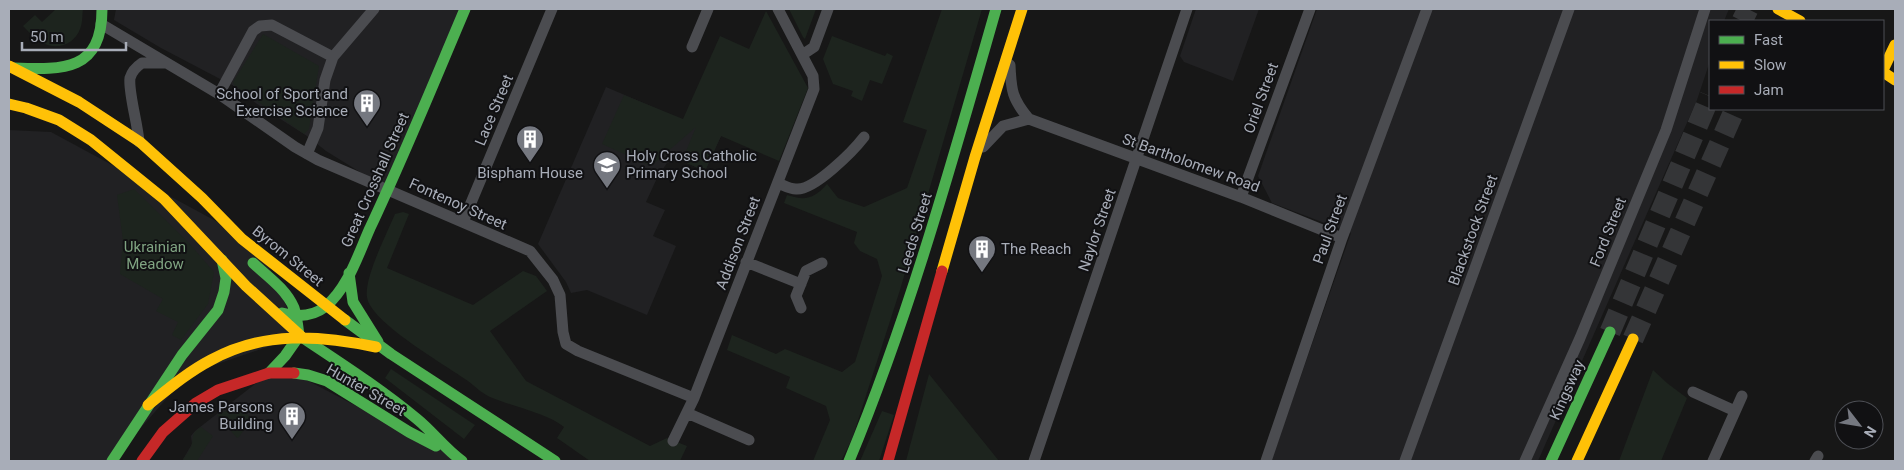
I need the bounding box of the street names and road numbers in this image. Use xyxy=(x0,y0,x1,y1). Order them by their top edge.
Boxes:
street label: Oriel Street xyxy=(1240,60,1282,136)
street label: Lace Street xyxy=(471,72,517,148)
street label: Great Crosshall Street xyxy=(337,110,413,250)
street label: St Bartholomew Road xyxy=(1120,130,1262,196)
street label: Blackstock Street xyxy=(1445,172,1501,288)
street label: Fontenoy Street xyxy=(406,174,510,234)
street label: Naylor Street xyxy=(1074,186,1120,274)
street label: Leeds Street xyxy=(894,190,936,276)
street label: Paul Street xyxy=(1309,192,1351,266)
street label: Addison Street xyxy=(712,194,764,292)
street label: Ford Street xyxy=(1586,195,1630,269)
street label: Byrom Street xyxy=(249,222,327,290)
street label: Kingsway xyxy=(1546,357,1588,423)
street label: Hunter Street xyxy=(323,360,409,420)

